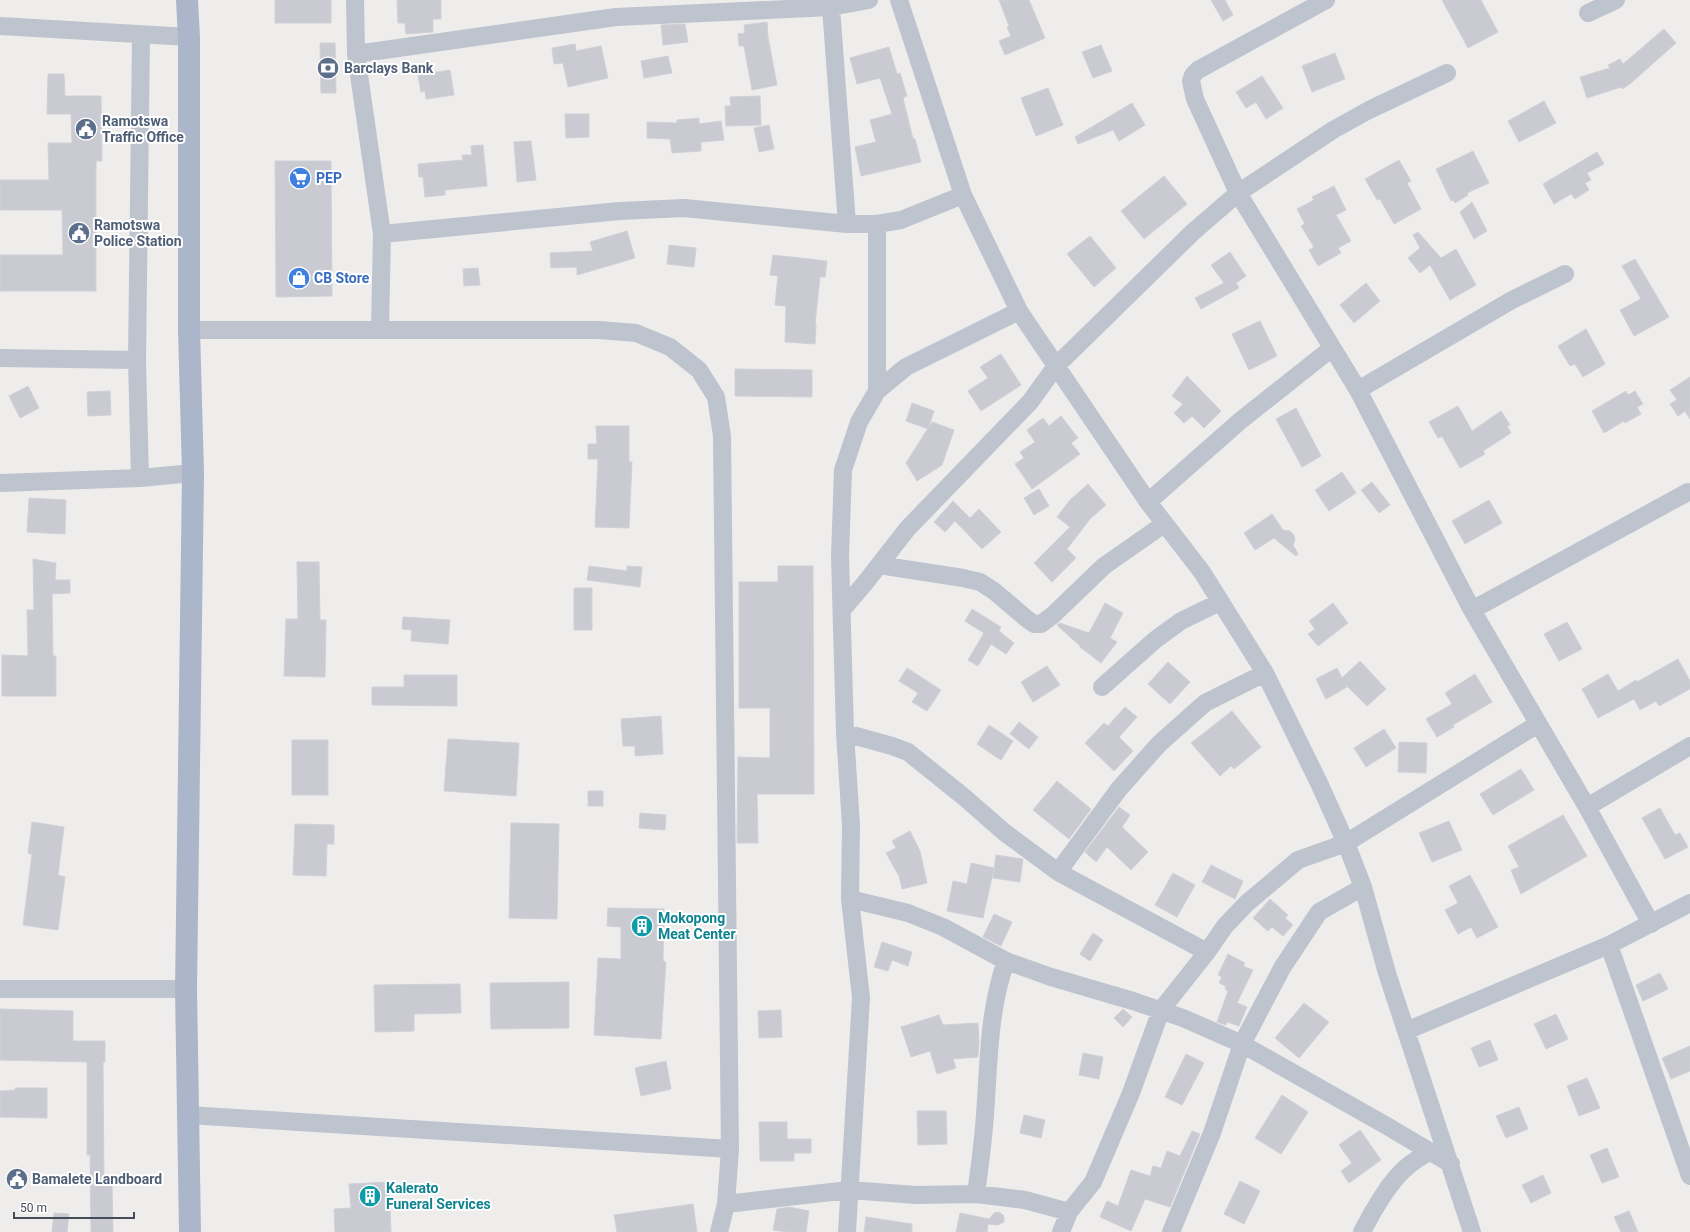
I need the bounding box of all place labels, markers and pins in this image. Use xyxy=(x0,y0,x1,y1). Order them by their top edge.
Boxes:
bank icon: Barclays Bank xyxy=(315,55,341,81)
place label: Barclays Bank xyxy=(344,60,434,76)
place label: Ramotswa Traffic Office xyxy=(102,113,184,145)
public building icon: Ramotswa Traffic Office xyxy=(73,116,99,142)
supermarket icon: PEP xyxy=(287,165,313,191)
place label: PEP xyxy=(316,170,342,186)
place label: Ramotswa Police Station xyxy=(94,217,182,249)
public building icon: Ramotswa Police Station xyxy=(66,220,92,246)
shop icon: CB Store xyxy=(286,265,312,291)
place label: CB Store xyxy=(314,270,370,286)
place label: Mokopong Meat Center xyxy=(658,910,736,942)
building icon: Mokopong Meat Center xyxy=(629,913,655,939)
public building icon: Bamalete Landboard xyxy=(4,1166,30,1192)
place label: Bamalete Landboard xyxy=(32,1171,162,1187)
place label: Kalerato Funeral Services xyxy=(386,1180,491,1212)
building icon: Kalerato Funeral Services xyxy=(357,1183,383,1209)

